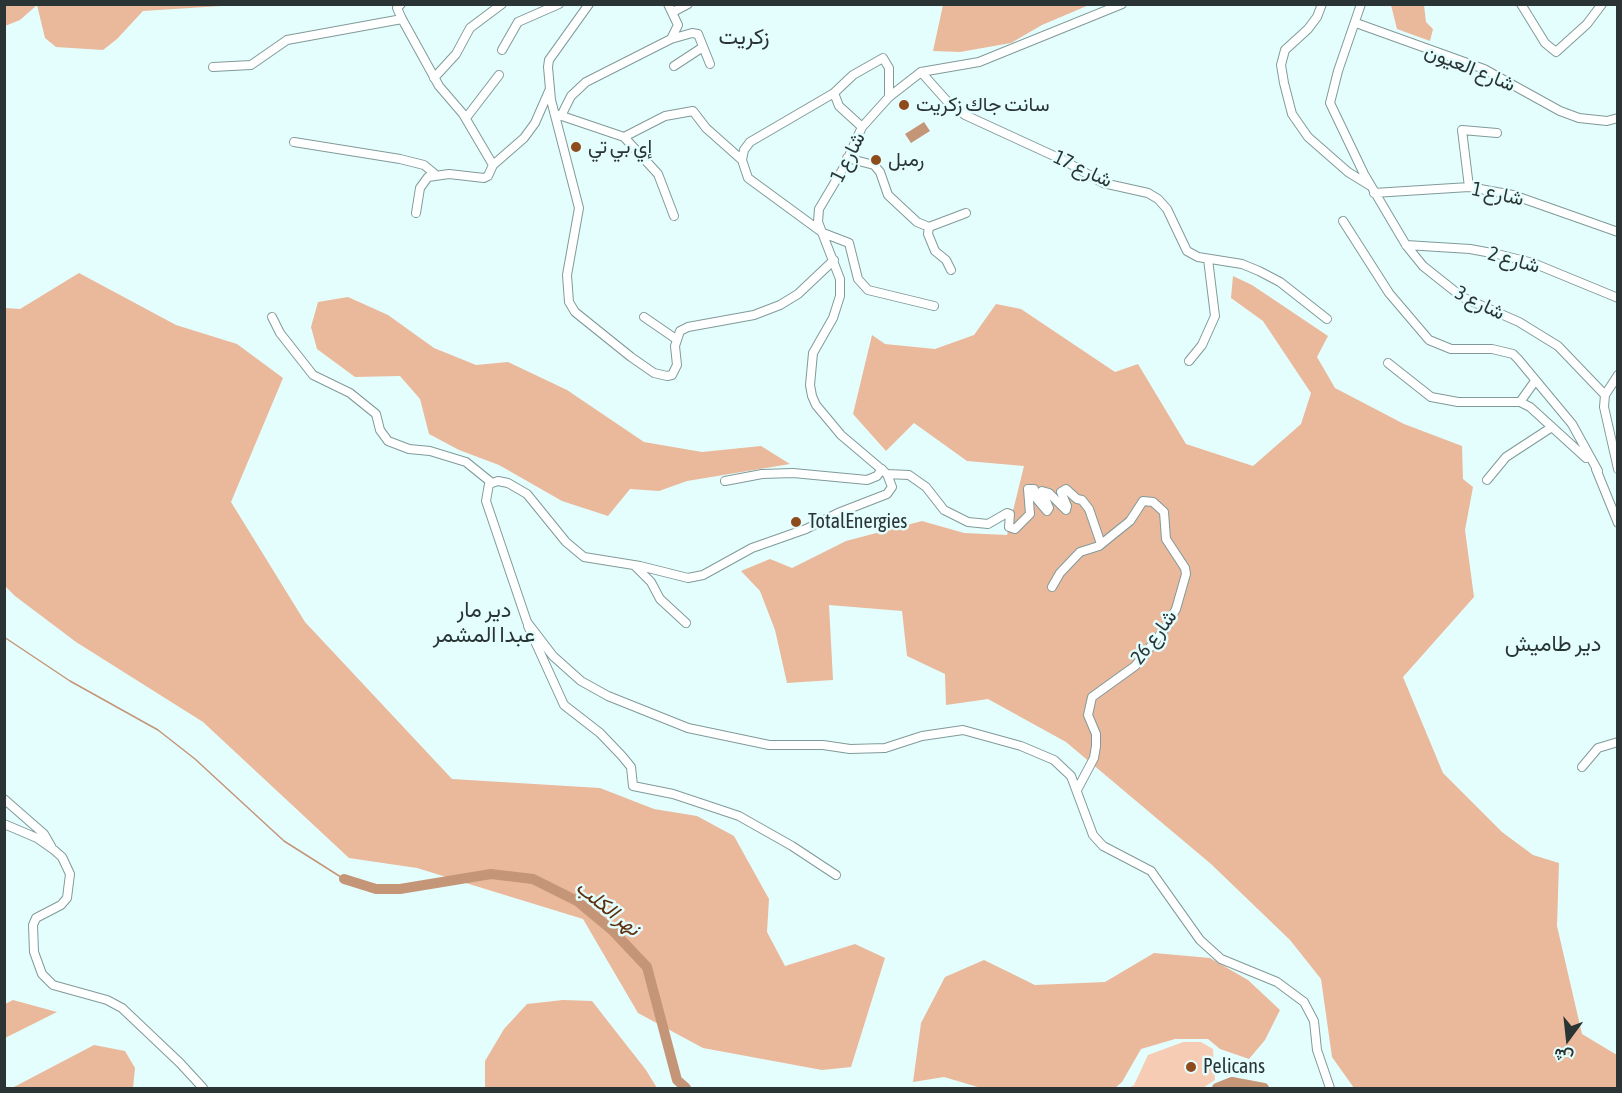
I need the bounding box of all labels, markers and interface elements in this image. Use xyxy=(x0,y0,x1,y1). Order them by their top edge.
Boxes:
district label: زكريت xyxy=(718,24,770,50)
street label: شارع العيون xyxy=(1421,39,1519,97)
place label: سانت جاك زكريت xyxy=(916,93,1049,117)
marker: سانت جاك زكريت xyxy=(897,98,911,112)
street label: شارع 1 xyxy=(825,128,871,186)
place label: إي بي تي xyxy=(588,135,652,159)
marker: إي بي تي xyxy=(569,140,583,154)
street label: شارع 17 xyxy=(1050,145,1116,193)
place label: رمبل xyxy=(888,148,924,172)
marker: رمبل xyxy=(869,153,883,167)
street label: شارع 1 xyxy=(1470,177,1526,211)
street label: شارع 2 xyxy=(1486,242,1542,278)
street label: شارع 3 xyxy=(1451,281,1509,325)
place label: TotalEnergies xyxy=(808,510,907,534)
marker: TotalEnergies xyxy=(789,515,803,529)
district label: دير مار عبدا المشمر xyxy=(433,597,535,648)
street label: شارع 26 xyxy=(1126,605,1182,669)
district label: دير طاميش xyxy=(1505,631,1601,657)
water label: نهر الكلب xyxy=(571,875,645,941)
north arrow xyxy=(1538,1009,1598,1069)
text: ش xyxy=(1552,1045,1575,1068)
place label: Pelicans xyxy=(1203,1055,1265,1079)
marker: Pelicans xyxy=(1184,1060,1198,1074)

